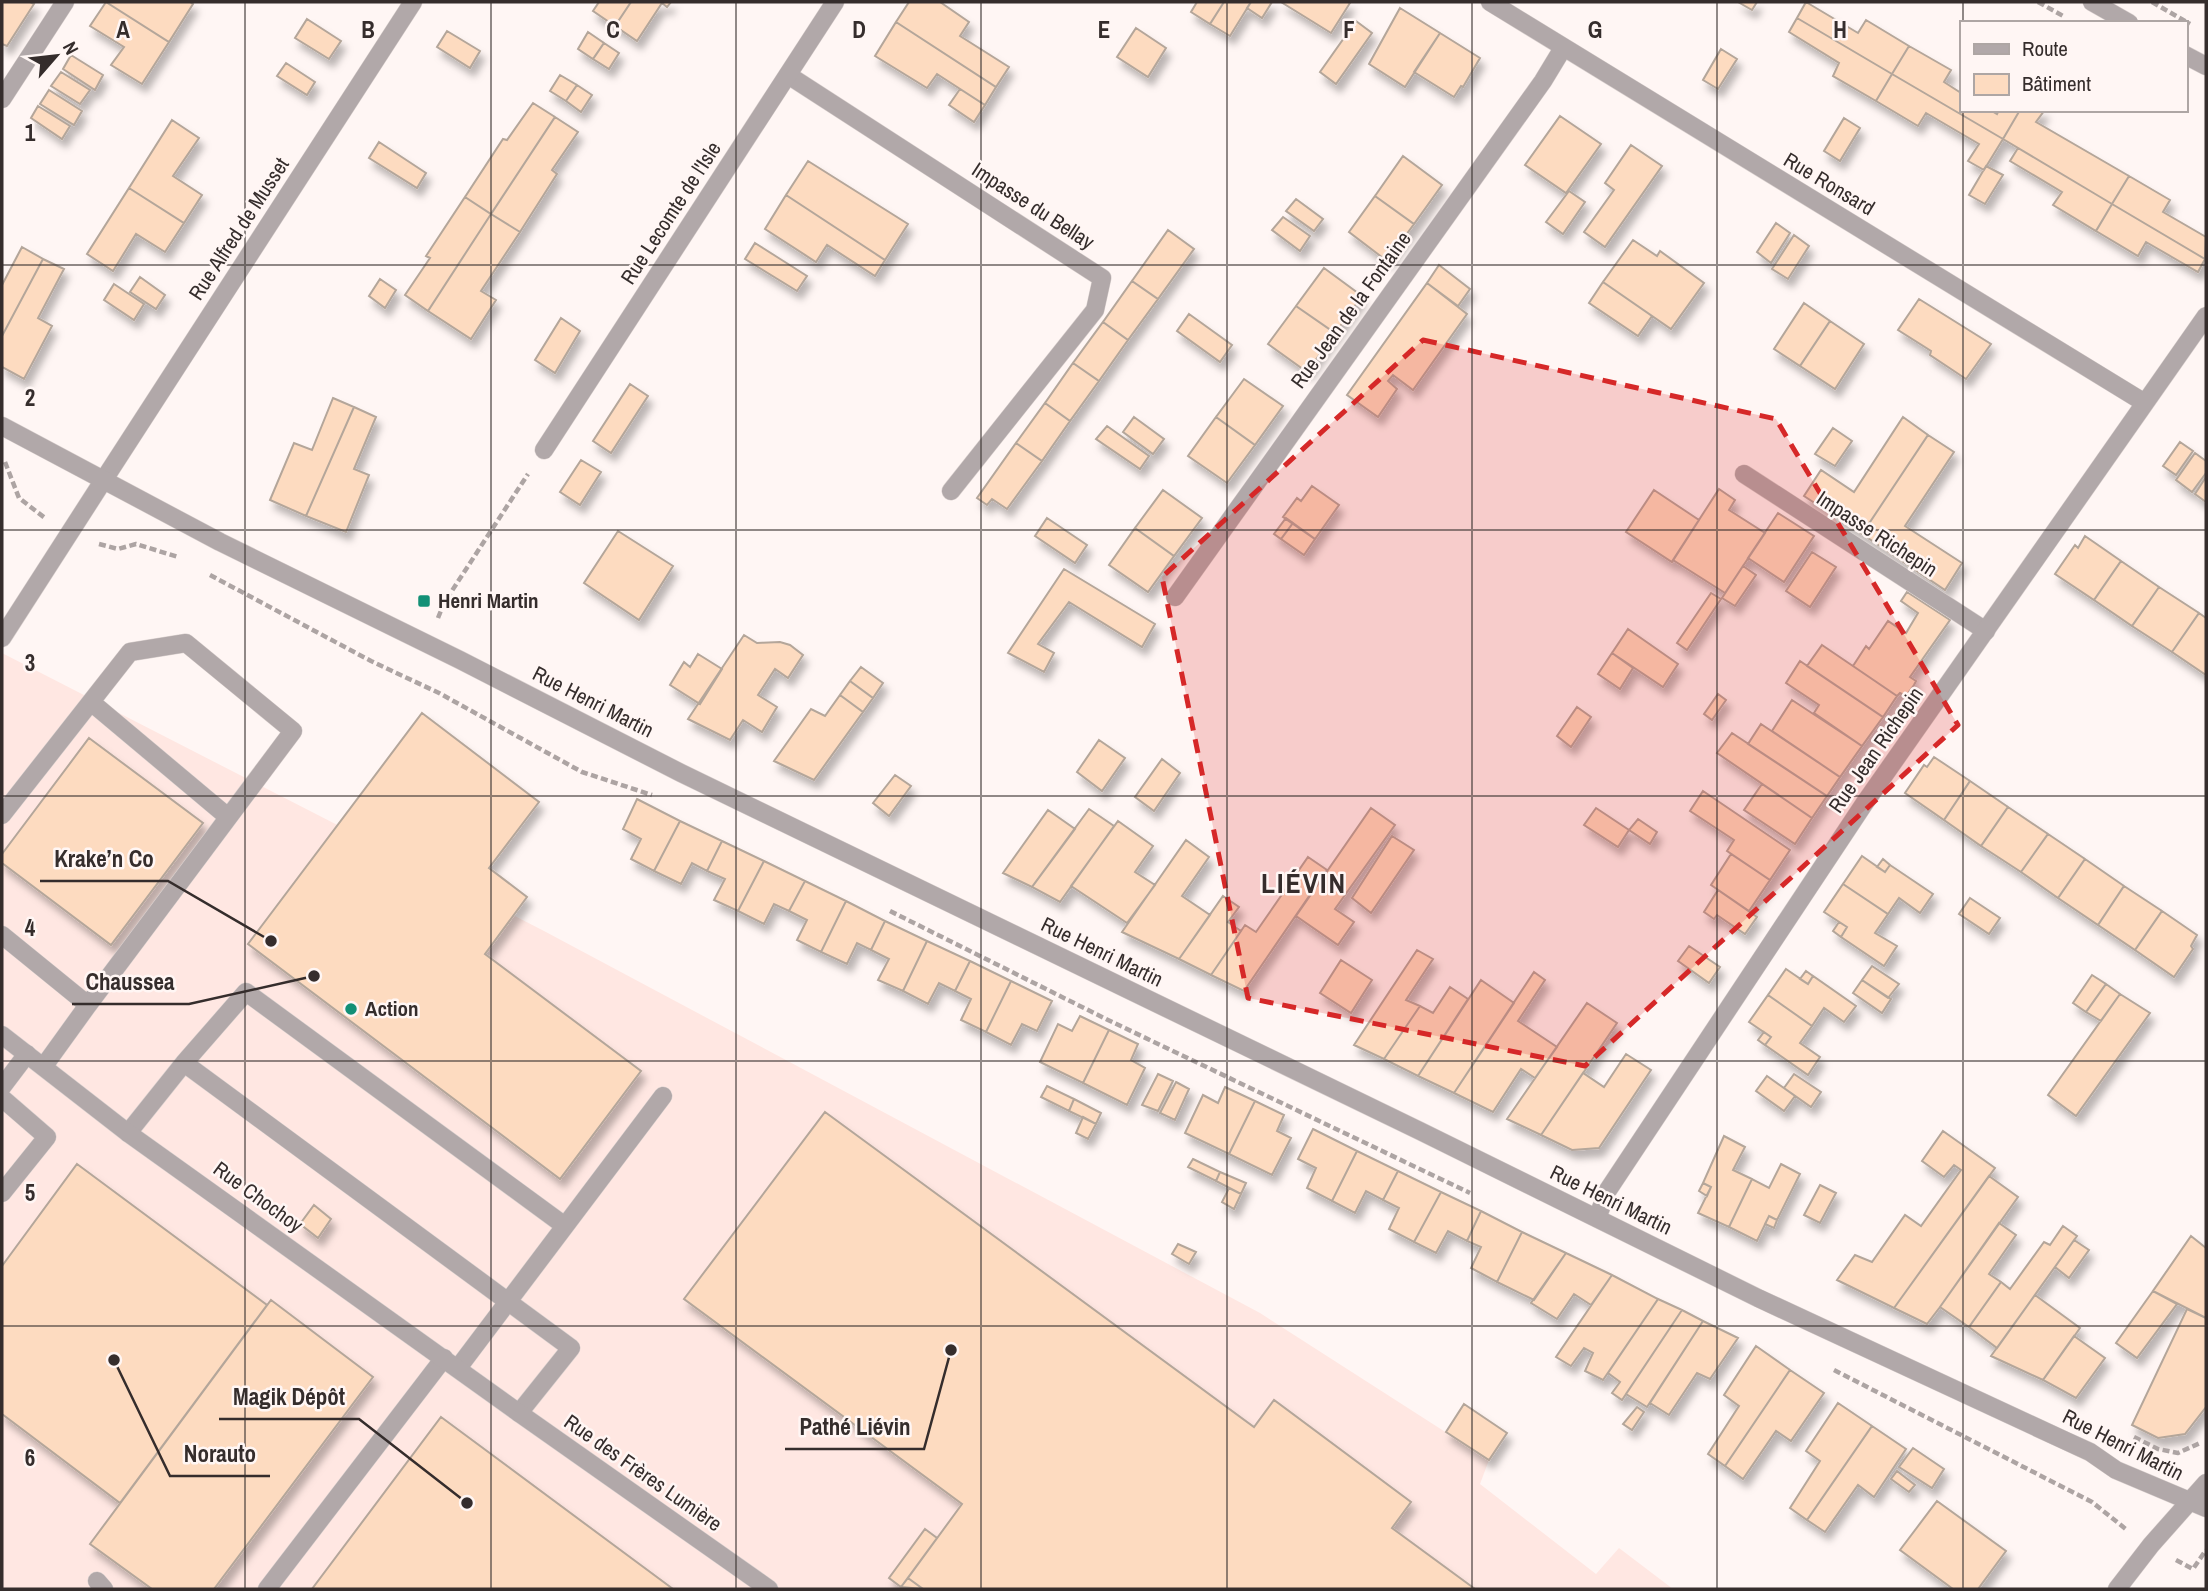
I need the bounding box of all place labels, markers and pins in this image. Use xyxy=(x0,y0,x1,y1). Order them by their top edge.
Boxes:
place label: Henri Martin xyxy=(438,586,538,615)
marker: Henri Martin xyxy=(416,593,432,609)
callout: Krake’n Co xyxy=(40,837,168,881)
callout: Chaussea xyxy=(72,960,189,1004)
place label: Action xyxy=(365,994,419,1023)
marker: Action xyxy=(343,1001,359,1017)
callout: Magik Dépôt xyxy=(219,1375,359,1419)
callout: Pathé Liévin xyxy=(785,1405,924,1449)
callout: Norauto xyxy=(170,1432,270,1476)

